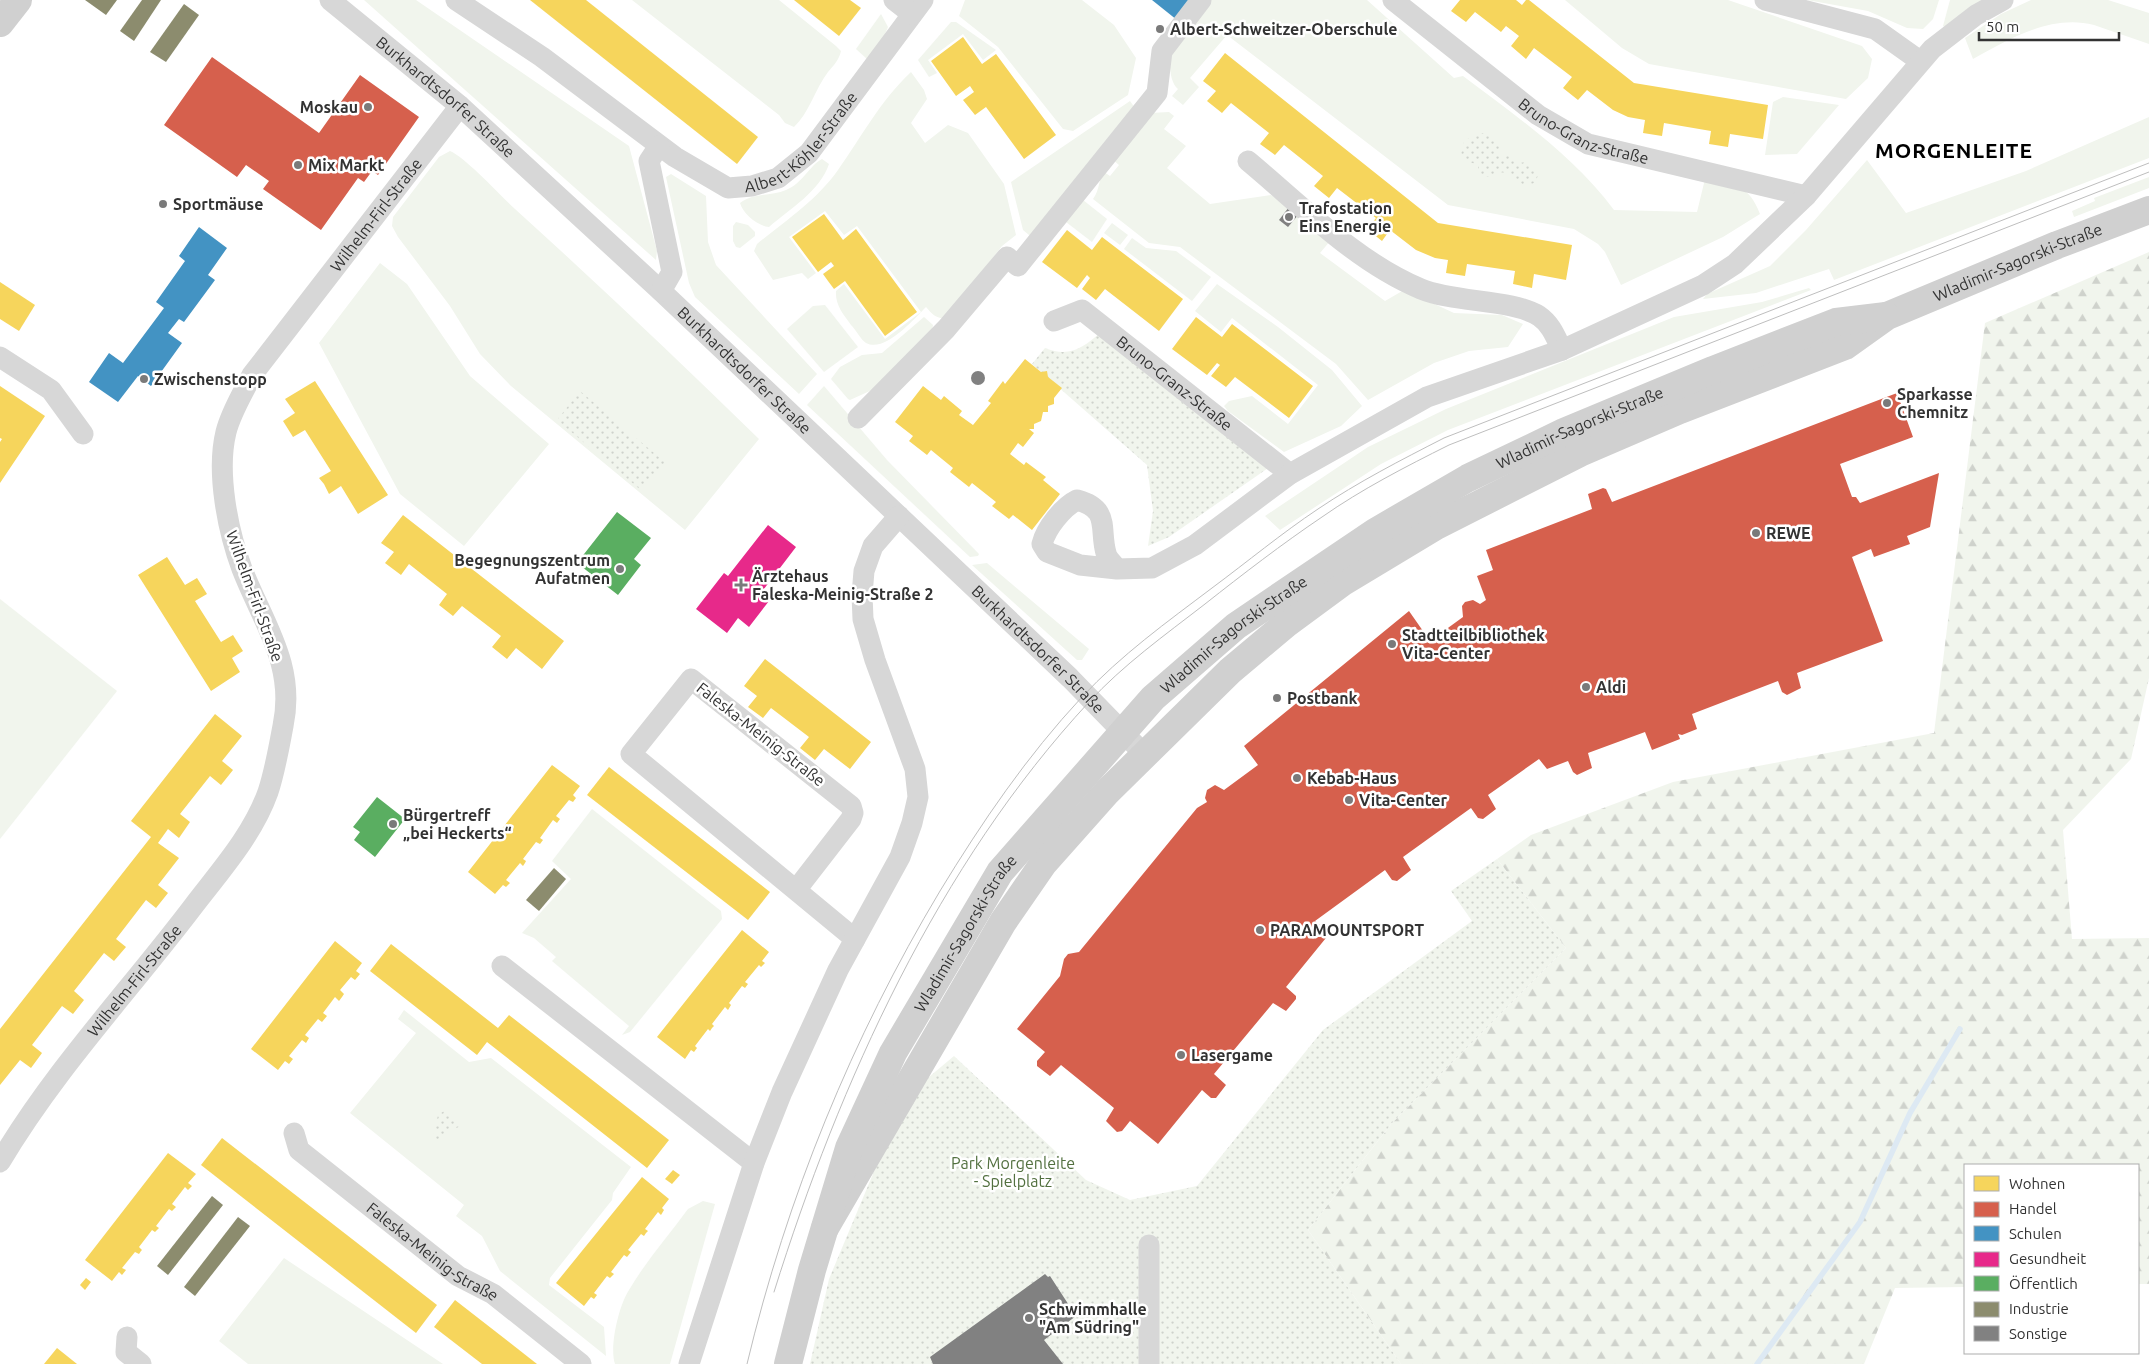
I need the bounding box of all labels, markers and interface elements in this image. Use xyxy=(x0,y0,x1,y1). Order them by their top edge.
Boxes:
scale bar xyxy=(1979,10,2119,42)
text: 50 m xyxy=(1986,18,2019,35)
place label: Albert-Schweitzer-Oberschule xyxy=(1170,20,1397,38)
marker: Albert-Schweitzer-Oberschule xyxy=(1154,23,1166,35)
street label: Burkhardtsdorfer Straße xyxy=(373,33,519,161)
street label: Albert-Köhler-Straße xyxy=(744,88,860,196)
street label: Bruno-Granz-Straße xyxy=(1515,94,1651,167)
place label: Moskau xyxy=(300,98,358,116)
marker: Moskau xyxy=(362,101,374,113)
district label: MORGENLEITE xyxy=(1875,138,2033,162)
street label: Wilhelm-Firl-Straße xyxy=(326,155,425,275)
place label: Mix Markt xyxy=(308,156,385,174)
marker: Mix Markt xyxy=(292,159,304,171)
place label: Sportmäuse xyxy=(173,195,263,213)
marker: Sportmäuse xyxy=(157,198,169,210)
place label: Trafostation Eins Energie xyxy=(1299,199,1392,235)
marker: Trafostation Eins Energie xyxy=(1283,211,1295,223)
street label: Wladimir-Sagorski-Straße xyxy=(1930,220,2105,305)
street label: Burkhardtsdorfer Straße xyxy=(674,303,815,437)
street label: Bruno-Granz-Straße xyxy=(1113,332,1236,434)
place label: Zwischenstopp xyxy=(154,370,267,388)
marker: Zwischenstopp xyxy=(138,373,150,385)
street label: Wladimir-Sagorski-Straße xyxy=(1493,383,1666,472)
place label: Sparkasse Chemnitz xyxy=(1897,385,1973,421)
marker: Sparkasse Chemnitz xyxy=(1881,397,1893,409)
place label: REWE xyxy=(1766,524,1811,542)
marker: REWE xyxy=(1750,527,1762,539)
street label: Wilhelm-Firl-Straße xyxy=(223,528,287,664)
place label: Begegnungszentrum Aufatmen xyxy=(454,551,610,587)
marker: Begegnungszentrum Aufatmen xyxy=(614,563,626,575)
place label: Ärztehaus Faleska-Meinig-Straße 2 xyxy=(752,567,933,603)
street label: Wladimir-Sagorski-Straße xyxy=(1156,572,1310,697)
marker: Ärztehaus Faleska-Meinig-Straße 2 xyxy=(734,578,748,592)
street label: Burkhardtsdorfer Straße xyxy=(968,581,1108,717)
place label: Stadtteilbibliothek Vita-Center xyxy=(1402,626,1545,662)
marker: Stadtteilbibliothek Vita-Center xyxy=(1386,638,1398,650)
street label: Faleska-Meinig-Straße xyxy=(693,678,829,790)
place label: Aldi xyxy=(1596,678,1626,696)
marker: Aldi xyxy=(1580,681,1592,693)
place label: Postbank xyxy=(1287,689,1358,707)
marker: Postbank xyxy=(1271,692,1283,704)
place label: Kebab-Haus xyxy=(1307,769,1397,787)
marker: Kebab-Haus xyxy=(1291,772,1303,784)
place label: Vita-Center xyxy=(1359,791,1448,809)
marker: Vita-Center xyxy=(1343,794,1355,806)
place label: Bürgertreff „bei Heckerts“ xyxy=(403,806,512,842)
marker: Bürgertreff „bei Heckerts“ xyxy=(387,818,399,830)
street label: Wladimir-Sagorski-Straße xyxy=(910,851,1020,1015)
street label: Wilhelm-Firl-Straße xyxy=(84,921,185,1040)
place label: PARAMOUNTSPORT xyxy=(1270,921,1424,939)
marker: PARAMOUNTSPORT xyxy=(1254,924,1266,936)
place label: Lasergame xyxy=(1191,1046,1273,1064)
marker: Lasergame xyxy=(1175,1049,1187,1061)
park label: Park Morgenleite - Spielplatz xyxy=(951,1154,1075,1190)
legend xyxy=(1964,1164,2139,1354)
text: Wohnen xyxy=(2009,1175,2065,1192)
street label: Faleska-Meinig-Straße xyxy=(363,1198,503,1304)
text: Handel xyxy=(2009,1200,2057,1217)
text: Schulen xyxy=(2009,1225,2062,1242)
text: Gesundheit xyxy=(2009,1250,2086,1267)
text: Öffentlich xyxy=(2009,1275,2078,1292)
place label: Schwimmhalle "Am Südring" xyxy=(1039,1300,1147,1336)
text: Industrie xyxy=(2009,1300,2069,1317)
marker: Schwimmhalle "Am Südring" xyxy=(1023,1312,1035,1324)
text: Sonstige xyxy=(2009,1325,2067,1342)

